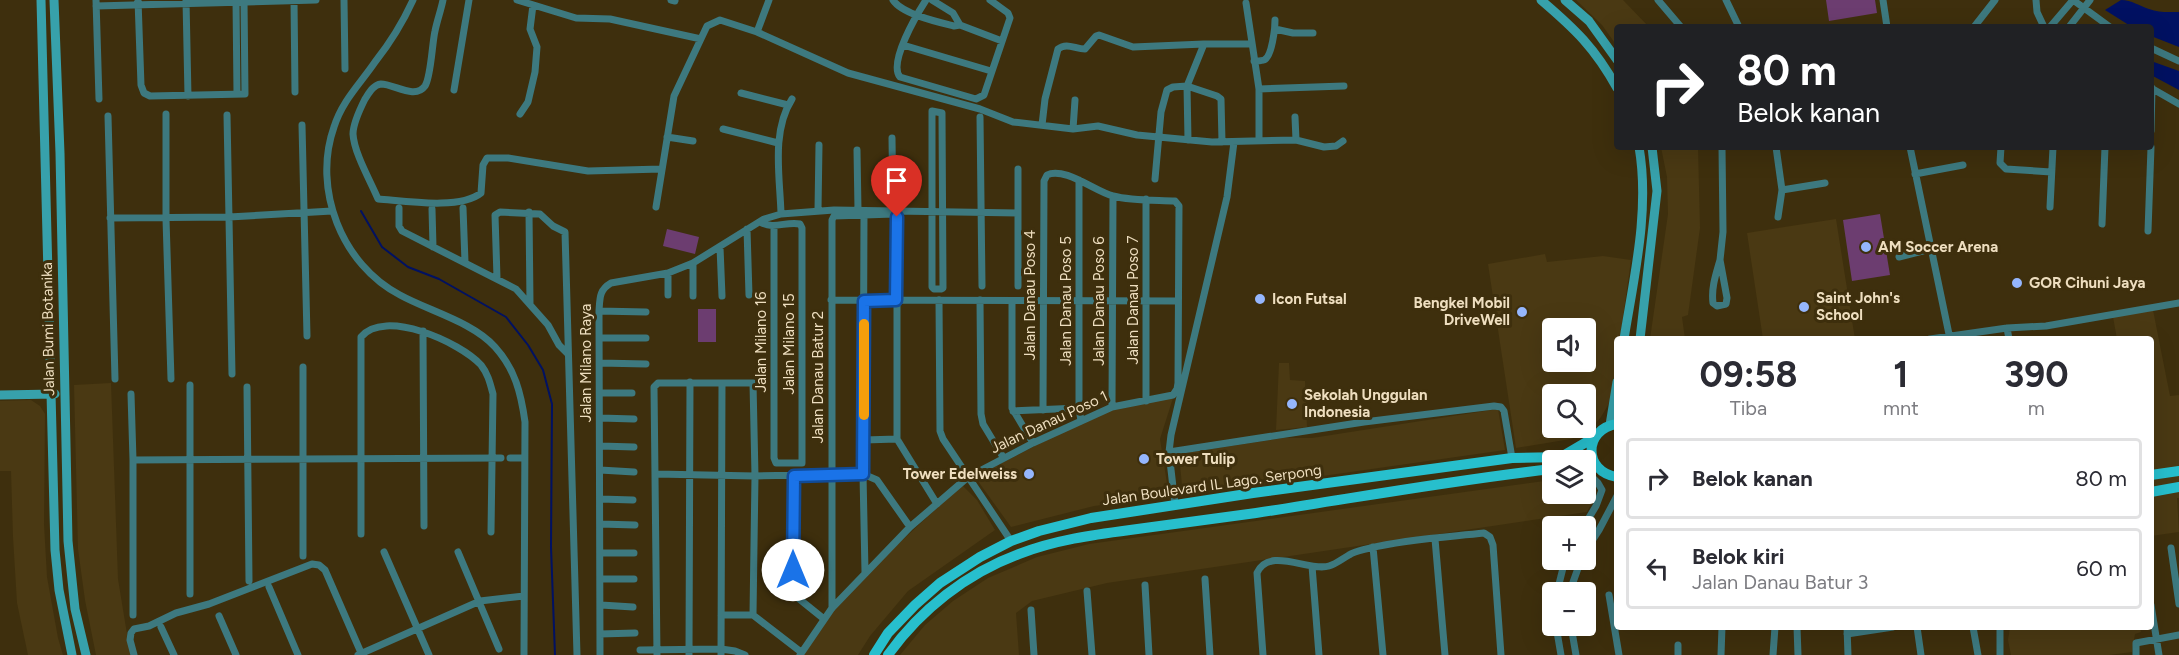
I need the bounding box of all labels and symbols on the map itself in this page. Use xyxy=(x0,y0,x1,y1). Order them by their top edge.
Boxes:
pin xyxy=(871,155,922,217)
street label: Jalan Danau Poso 4 xyxy=(1021,230,1039,360)
street label: Jalan Danau Poso 7 xyxy=(1124,235,1142,365)
street label: Jalan Danau Poso 5 xyxy=(1057,236,1075,366)
street label: Jalan Danau Poso 6 xyxy=(1090,236,1108,366)
place label: AM Soccer Arena xyxy=(1878,238,1998,256)
marker: AM Soccer Arena xyxy=(1859,240,1873,254)
street label: Jalan Bumi Botanika xyxy=(38,262,58,396)
place label: GOR Cihuni Jaya xyxy=(2029,274,2146,292)
marker: GOR Cihuni Jaya xyxy=(2010,276,2024,290)
place label: Saint John's School xyxy=(1816,289,1900,324)
place label: Icon Futsal xyxy=(1272,290,1347,308)
street label: Jalan Milano 16 xyxy=(752,291,770,392)
marker: Icon Futsal xyxy=(1253,292,1267,306)
street label: Jalan Milano 15 xyxy=(780,293,798,395)
place label: Bengkel Mobil DriveWell xyxy=(1414,294,1510,329)
marker: Saint John's School xyxy=(1797,300,1811,314)
street label: Jalan Milano Raya xyxy=(577,304,595,422)
marker: Bengkel Mobil DriveWell xyxy=(1515,305,1529,319)
street label: Jalan Danau Batur 2 xyxy=(809,311,827,443)
place label: Sekolah Unggulan Indonesia xyxy=(1304,386,1427,421)
street label: Jalan Danau Poso 1 xyxy=(988,387,1110,457)
marker: Sekolah Unggulan Indonesia xyxy=(1285,397,1299,411)
place label: Tower Tulip xyxy=(1156,450,1235,468)
marker: Tower Tulip xyxy=(1137,452,1151,466)
street label: Jalan Boulevard IL Lago. Serpong xyxy=(1101,461,1323,509)
place label: Tower Edelweiss xyxy=(903,465,1017,483)
marker: Tower Edelweiss xyxy=(1022,467,1036,481)
position arrow xyxy=(761,538,825,602)

